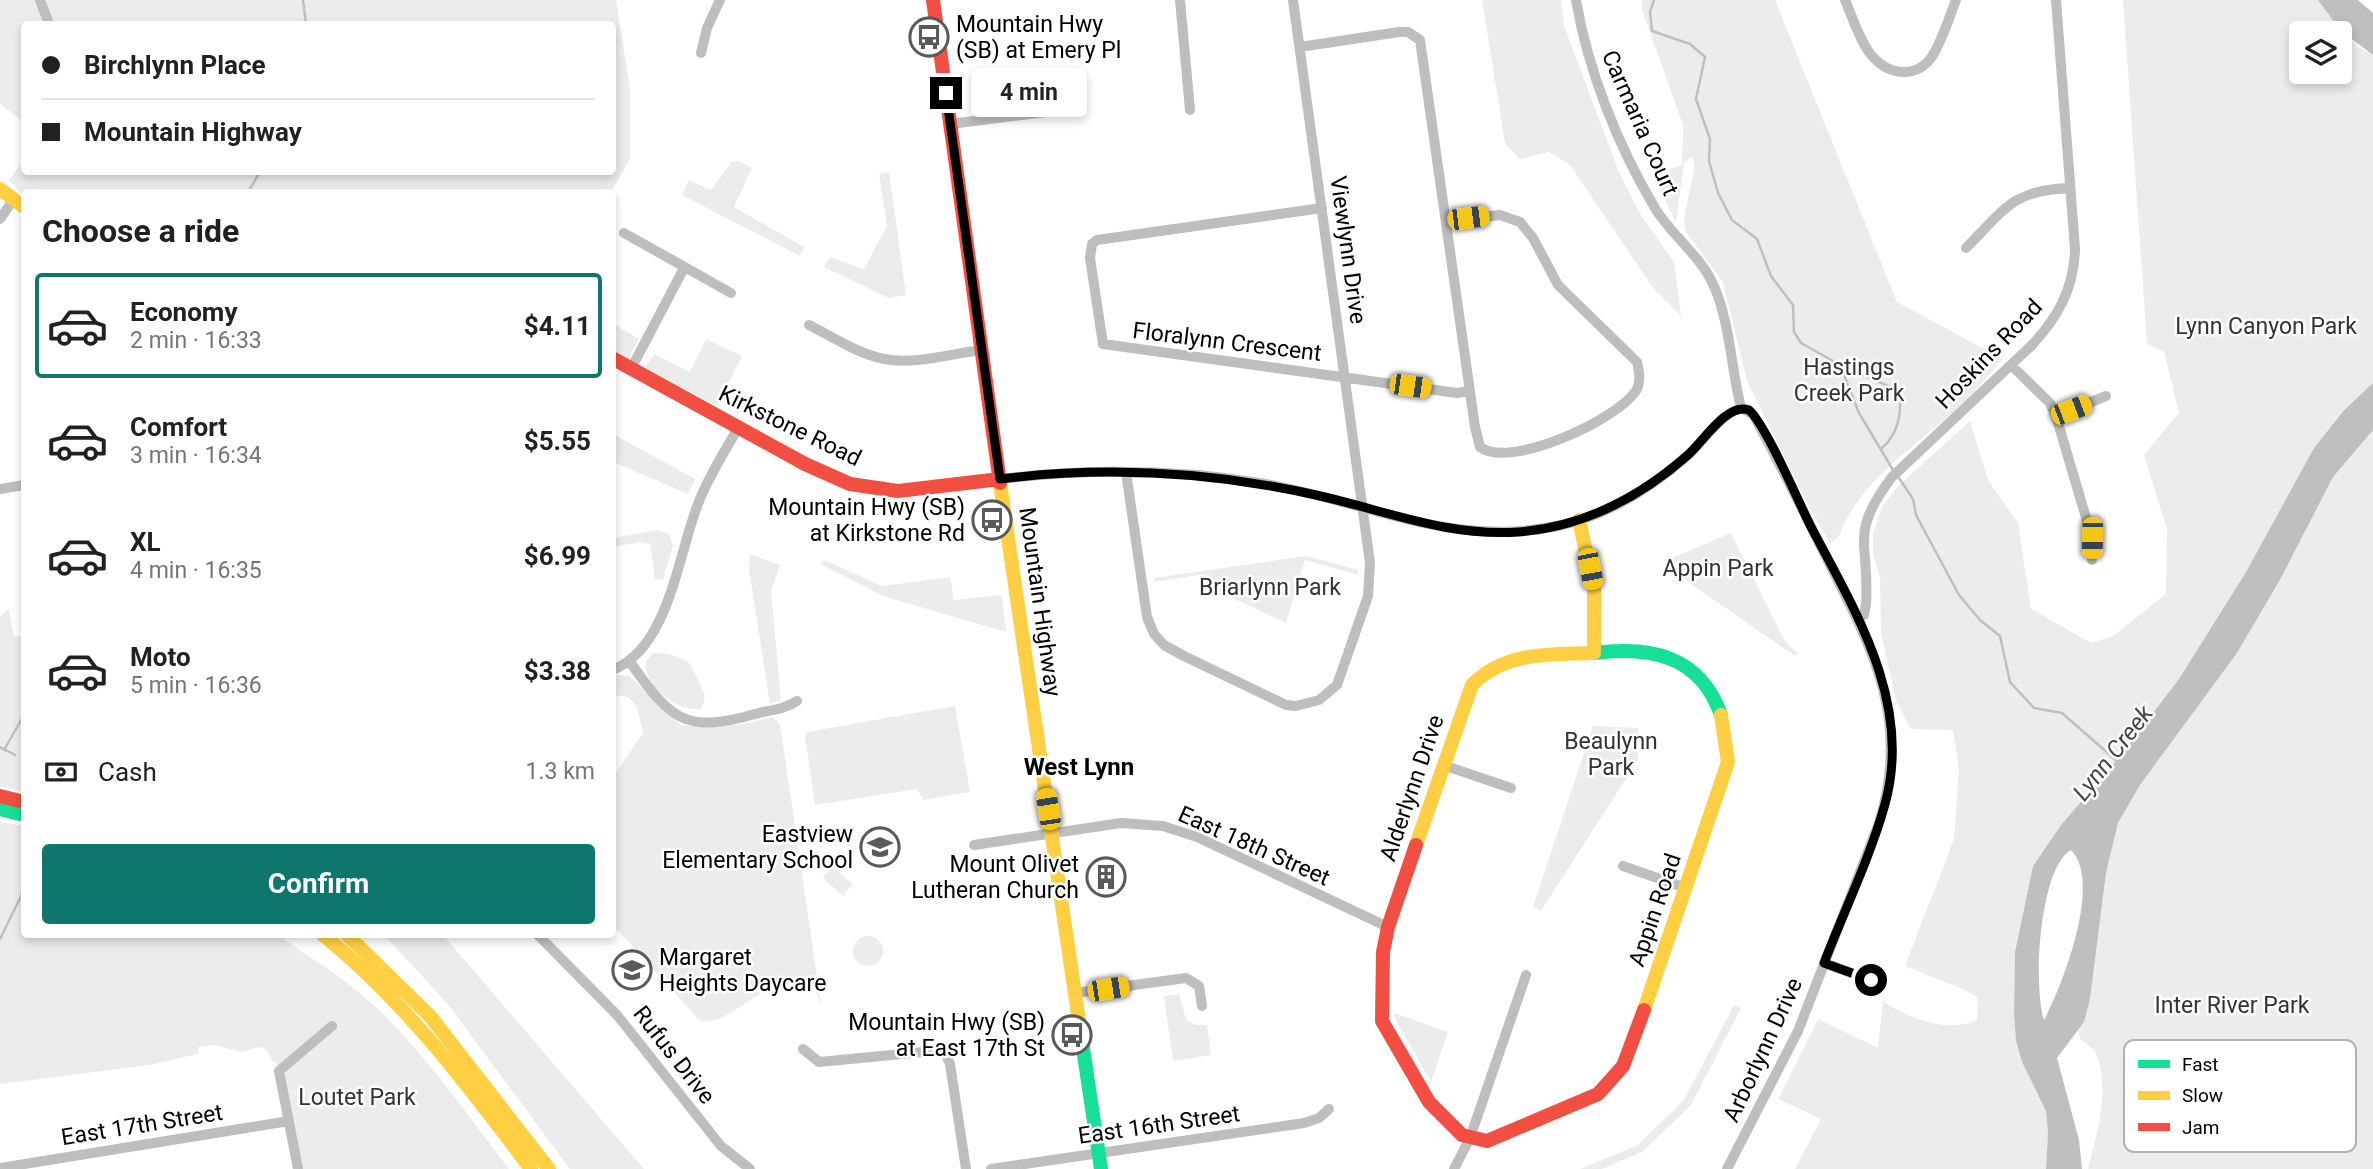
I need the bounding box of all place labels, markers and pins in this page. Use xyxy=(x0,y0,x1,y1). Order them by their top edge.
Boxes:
place label: Mountain Hwy (SB) at Emery Pl xyxy=(956,11,1121,64)
bus stop icon: Mountain Hwy (SB) at Emery Pl xyxy=(908,16,950,58)
place label: Mountain Hwy (SB) at Kirkstone Rd xyxy=(768,494,965,547)
bus stop icon: Mountain Hwy (SB) at Kirkstone Rd xyxy=(971,499,1013,541)
place label: Eastview Elementary School xyxy=(662,821,853,874)
school or university icon: Eastview Elementary School xyxy=(859,826,901,868)
place label: Mount Olivet Lutheran Church xyxy=(911,851,1079,904)
building icon: Mount Olivet Lutheran Church xyxy=(1085,856,1127,898)
place label: Margaret Heights Daycare xyxy=(659,944,826,997)
school or university icon: Margaret Heights Daycare xyxy=(611,949,653,991)
place label: Mountain Hwy (SB) at East 17th St xyxy=(848,1009,1045,1062)
bus stop icon: Mountain Hwy (SB) at East 17th St xyxy=(1051,1014,1093,1056)

